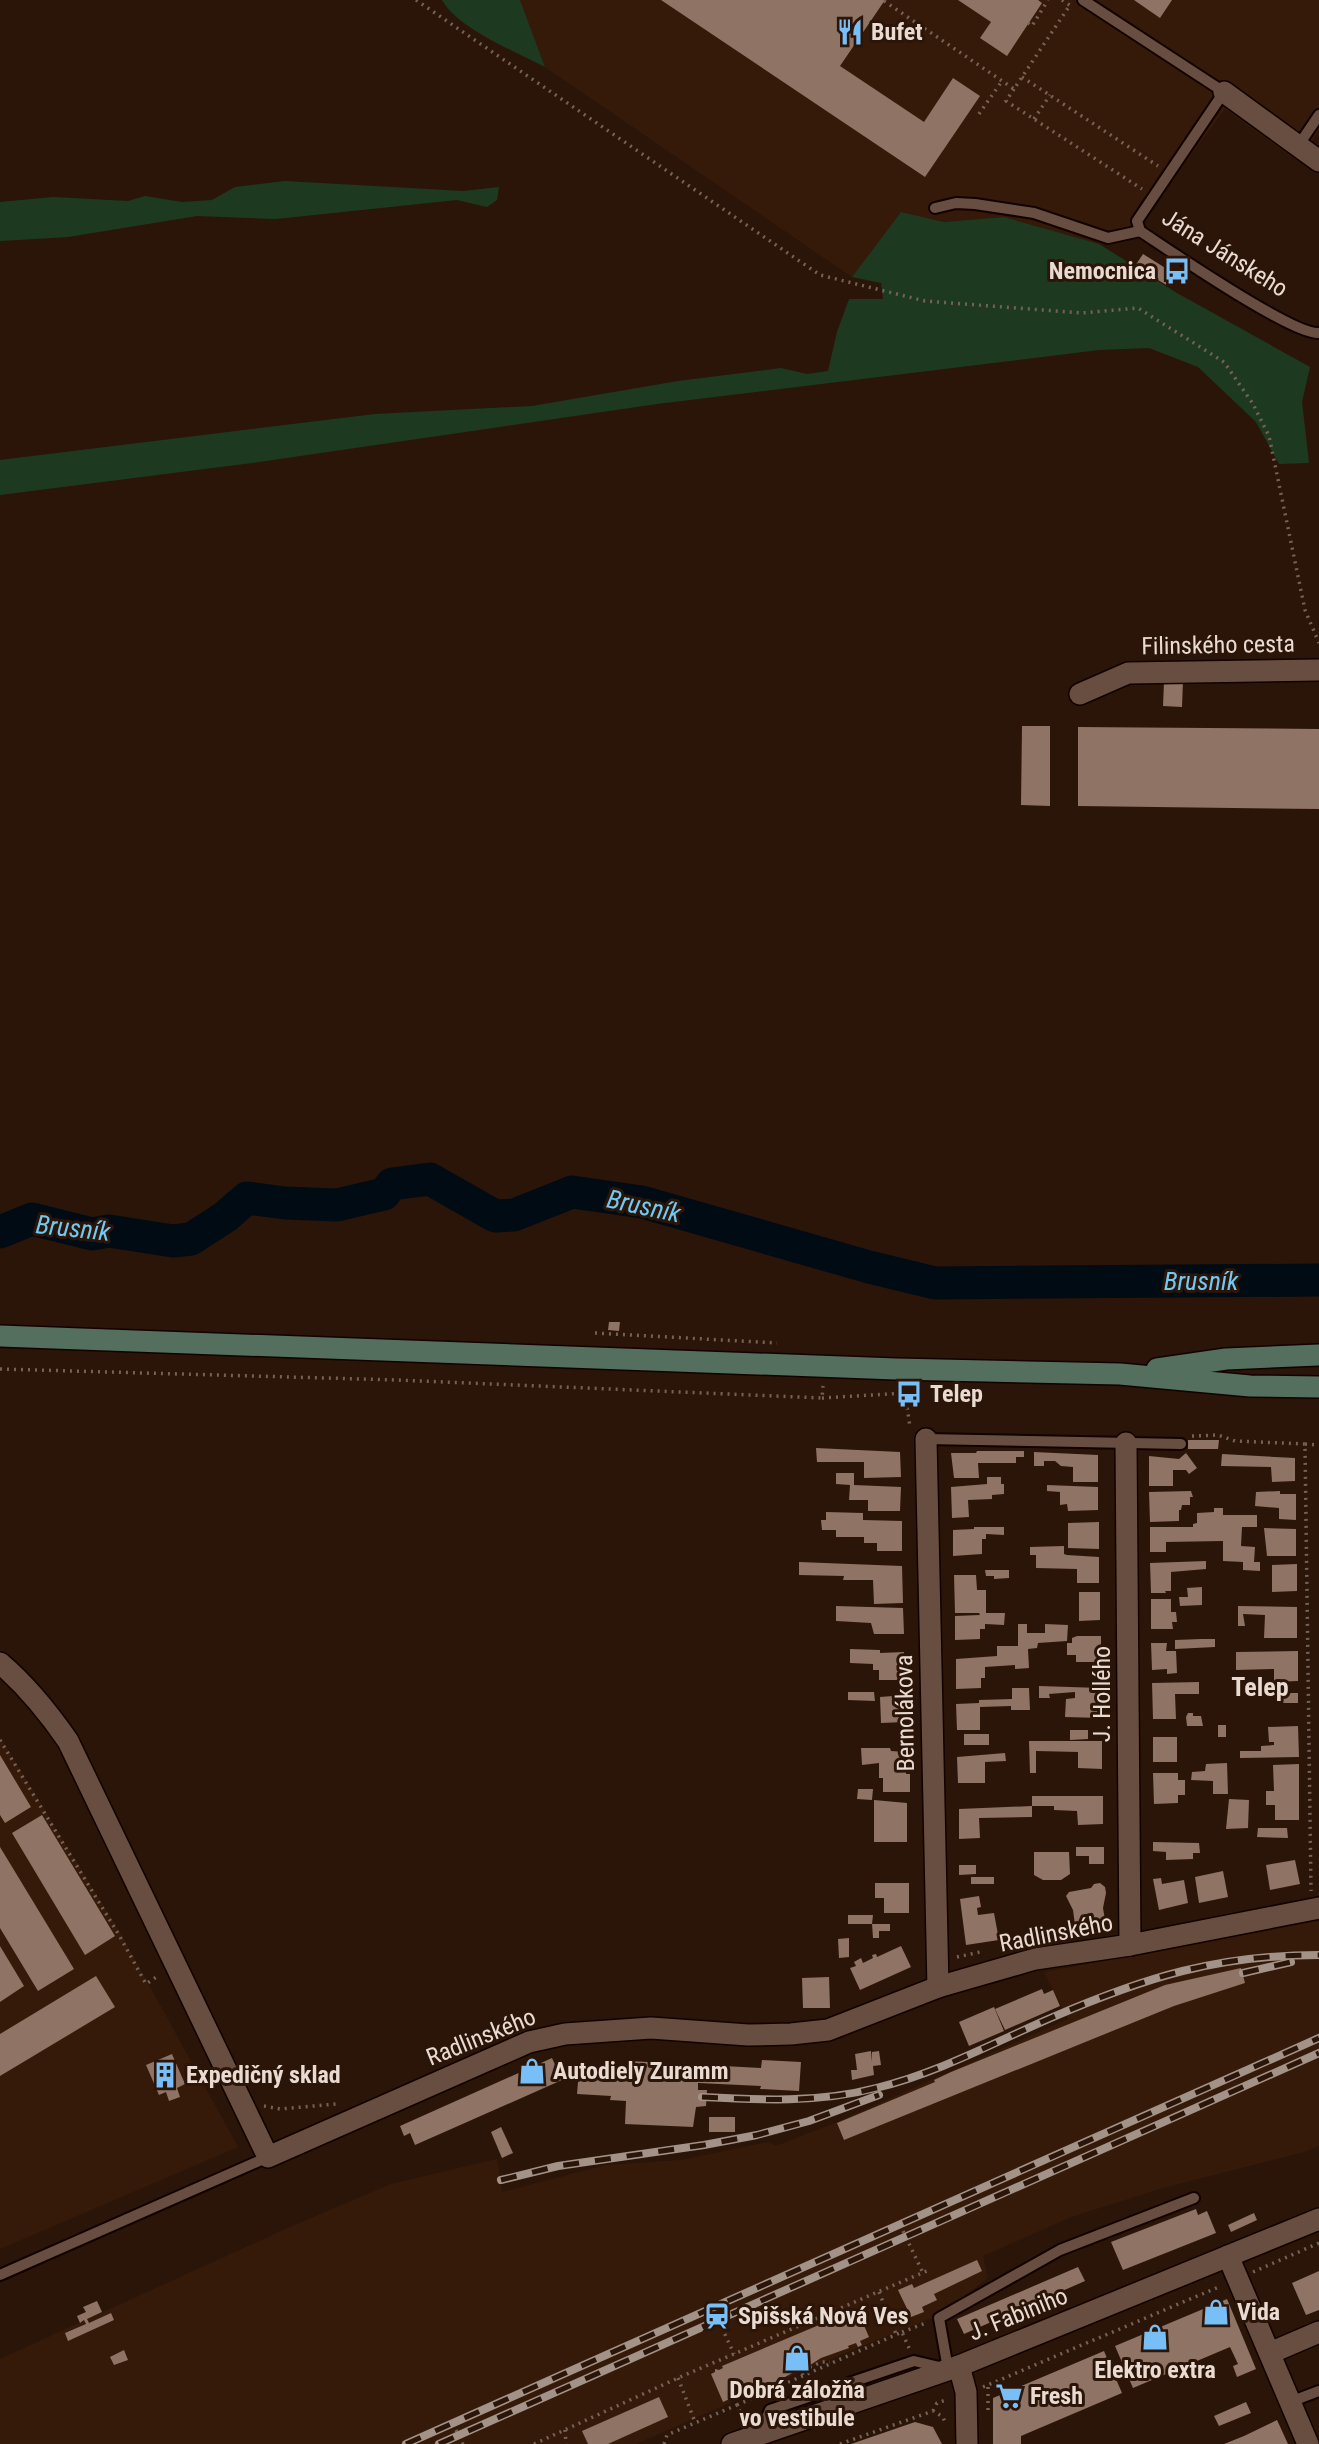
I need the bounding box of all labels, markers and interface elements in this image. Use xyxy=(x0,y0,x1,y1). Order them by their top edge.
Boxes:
restaurant icon: Bufet xyxy=(835,17,865,47)
place label: Bufet xyxy=(871,18,923,46)
street label: Jána Jánskeho xyxy=(1157,203,1293,303)
bus stop icon: Nemocnica xyxy=(1162,256,1192,286)
place label: Nemocnica xyxy=(1049,257,1156,285)
street label: Filinského cesta xyxy=(1141,630,1295,660)
water label: Brusník xyxy=(604,1184,684,1229)
water label: Brusník xyxy=(34,1209,112,1247)
water label: Brusník xyxy=(1164,1266,1239,1296)
bus stop icon: Telep xyxy=(894,1379,924,1409)
place label: Telep xyxy=(930,1380,983,1408)
street label: J. Hollého xyxy=(1088,1646,1116,1742)
street label: Bernolákova xyxy=(890,1654,920,1772)
district label: Telep xyxy=(1231,1672,1289,1702)
street label: Radlinského xyxy=(997,1908,1115,1958)
street label: Radlinského xyxy=(422,2002,540,2072)
shop icon: Autodiely Zuramm xyxy=(517,2056,547,2086)
place label: Autodiely Zuramm xyxy=(553,2057,728,2085)
building icon: Expedičný sklad xyxy=(150,2060,180,2090)
place label: Expedičný sklad xyxy=(186,2061,341,2089)
street label: J. Fabiniho xyxy=(964,2282,1072,2346)
shop icon: Vida xyxy=(1201,2297,1231,2327)
place label: Vida xyxy=(1237,2298,1280,2326)
station icon: Spišská Nová Ves xyxy=(702,2301,732,2331)
place label: Spišská Nová Ves xyxy=(738,2302,909,2330)
shop icon: Elektro extra xyxy=(1140,2322,1170,2352)
shop icon: Dobrá záložňa vo vestibule xyxy=(782,2343,812,2373)
place label: Elektro extra xyxy=(1094,2356,1216,2384)
place label: Dobrá záložňa vo vestibule xyxy=(729,2376,865,2432)
supermarket icon: Fresh xyxy=(994,2381,1024,2411)
place label: Fresh xyxy=(1030,2382,1083,2410)

